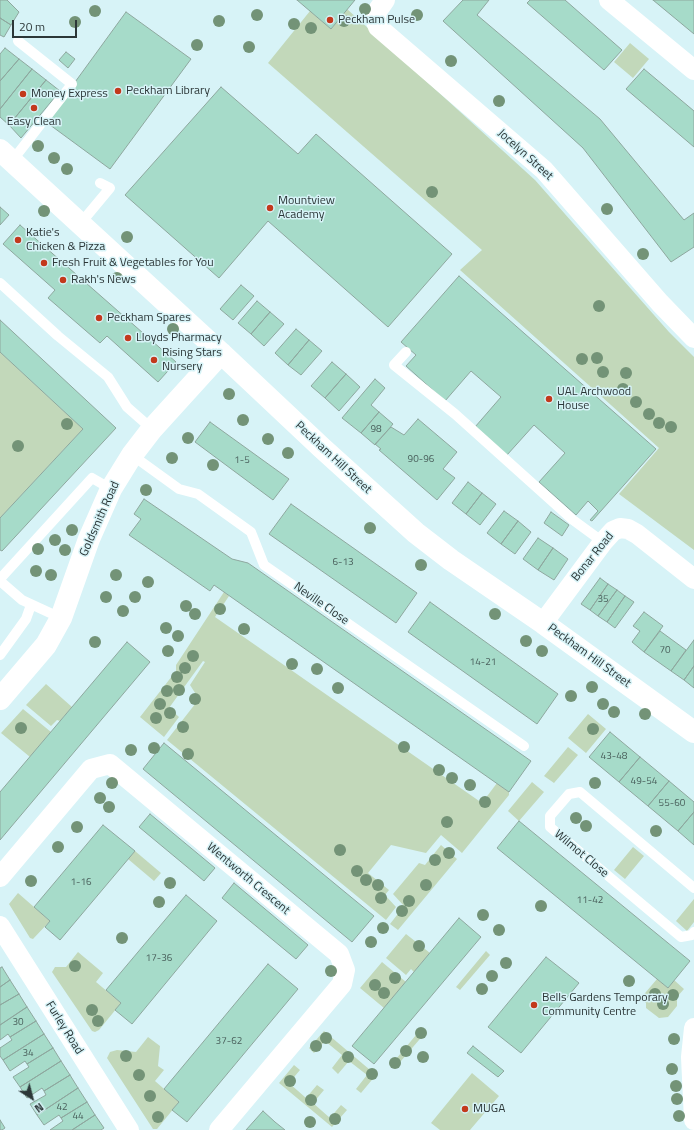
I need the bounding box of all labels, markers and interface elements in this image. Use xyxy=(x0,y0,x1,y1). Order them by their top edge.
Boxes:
scale bar xyxy=(14,12,79,38)
place label: Peckham Pulse xyxy=(338,13,415,27)
marker: Peckham Pulse xyxy=(325,15,335,25)
text: 20 m xyxy=(19,17,45,36)
place label: Peckham Library xyxy=(126,84,210,98)
marker: Peckham Library xyxy=(113,86,123,96)
place label: Money Express xyxy=(31,87,108,101)
marker: Money Express xyxy=(18,89,28,99)
marker: Easy Clean xyxy=(29,103,39,113)
place label: Easy Clean xyxy=(7,115,61,129)
street label: Jocelyn Street xyxy=(494,126,556,184)
place label: Mountview Academy xyxy=(278,194,335,222)
marker: Mountview Academy xyxy=(265,203,275,213)
place label: Katie's Chicken & Pizza xyxy=(26,226,105,254)
marker: Katie's Chicken & Pizza xyxy=(13,235,23,245)
place label: Fresh Fruit & Vegetables for You xyxy=(52,256,214,270)
marker: Fresh Fruit & Vegetables for You xyxy=(39,258,49,268)
place label: Rakh's News xyxy=(71,273,136,287)
marker: Rakh's News xyxy=(58,275,68,285)
place label: Peckham Spares xyxy=(107,311,191,325)
marker: Peckham Spares xyxy=(94,313,104,323)
place label: Lloyds Pharmacy xyxy=(136,331,222,345)
marker: Lloyds Pharmacy xyxy=(123,333,133,343)
place label: Rising Stars Nursery xyxy=(162,346,222,374)
marker: Rising Stars Nursery xyxy=(149,355,159,365)
place label: UAL Archwood House xyxy=(557,385,631,413)
marker: UAL Archwood House xyxy=(544,394,554,404)
street label: Peckham Hill Street xyxy=(292,419,374,497)
house number: 98 xyxy=(370,424,382,436)
house number: 90-96 xyxy=(408,454,434,466)
house number: 1-5 xyxy=(234,455,250,467)
street label: Goldsmith Road xyxy=(77,479,123,559)
street label: Bonar Road xyxy=(569,530,617,584)
house number: 6-13 xyxy=(332,557,354,569)
street label: Neville Close xyxy=(291,580,351,628)
house number: 35 xyxy=(597,594,609,606)
street label: Peckham Hill Street xyxy=(545,621,633,691)
house number: 70 xyxy=(659,645,671,657)
house number: 14-21 xyxy=(470,657,496,669)
house number: 43-48 xyxy=(601,751,627,763)
house number: 49-54 xyxy=(631,776,657,788)
house number: 55-60 xyxy=(659,798,685,810)
street label: Wilmot Close xyxy=(551,827,611,881)
street label: Wentworth Crescent xyxy=(204,840,292,918)
house number: 1-16 xyxy=(70,877,92,889)
house number: 11-42 xyxy=(577,895,603,907)
house number: 17-36 xyxy=(146,953,172,965)
place label: Bells Gardens Temporary Community Centre xyxy=(542,991,668,1019)
street label: Furley Road xyxy=(42,999,86,1057)
marker: Bells Gardens Temporary Community Centre xyxy=(529,1000,539,1010)
house number: 30 xyxy=(12,1017,24,1029)
house number: 37-62 xyxy=(216,1036,242,1048)
house number: 34 xyxy=(22,1048,34,1060)
north arrow xyxy=(12,1078,52,1118)
text: N xyxy=(31,1099,47,1116)
house number: 42 xyxy=(56,1102,68,1114)
place label: MUGA xyxy=(473,1102,505,1116)
marker: MUGA xyxy=(460,1104,470,1114)
house number: 44 xyxy=(72,1111,84,1123)

